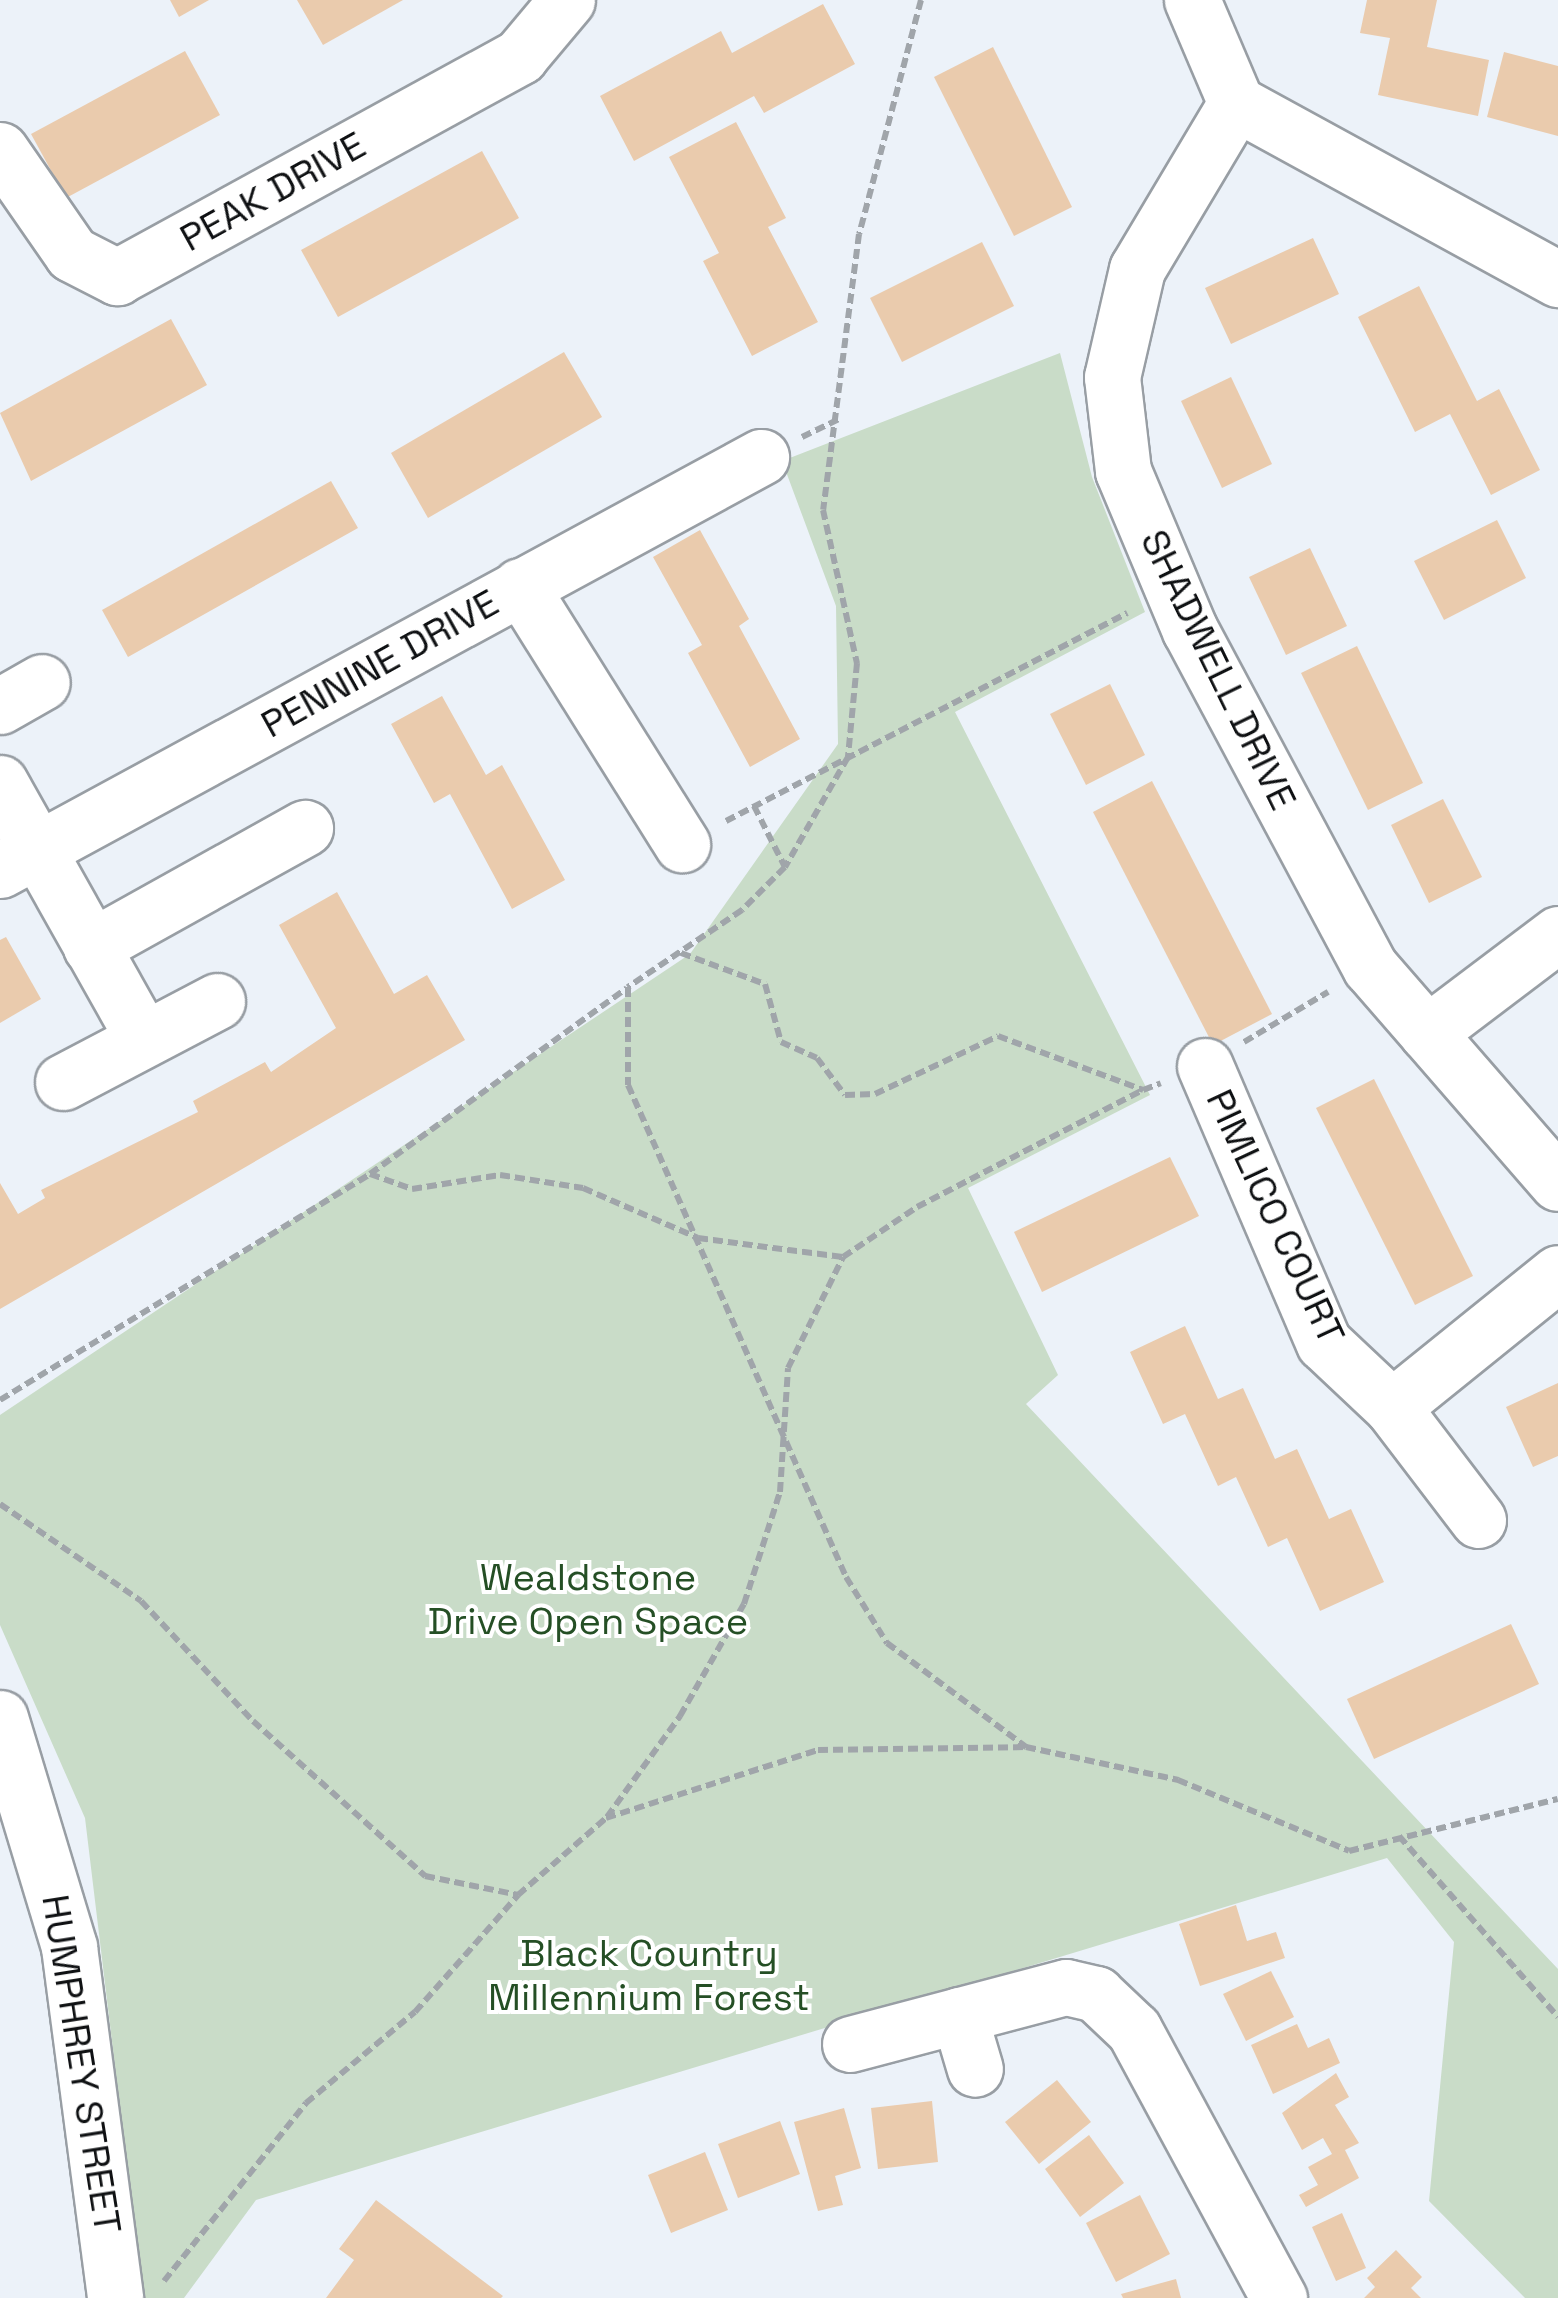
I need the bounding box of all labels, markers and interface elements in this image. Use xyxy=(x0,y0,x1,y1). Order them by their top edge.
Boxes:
street label: PEAK DRIVE xyxy=(173,122,373,262)
street label: SHADWELL DRIVE xyxy=(1130,522,1306,818)
street label: PENNINE DRIVE xyxy=(254,580,506,748)
street label: PIMLICO COURT xyxy=(1196,1082,1354,1352)
park label: Wealdstone Drive Open Space xyxy=(428,1555,748,1645)
street label: HUMPHREY STREET xyxy=(32,1891,130,2237)
park label: Black Country Millennium Forest xyxy=(488,1931,810,2020)

